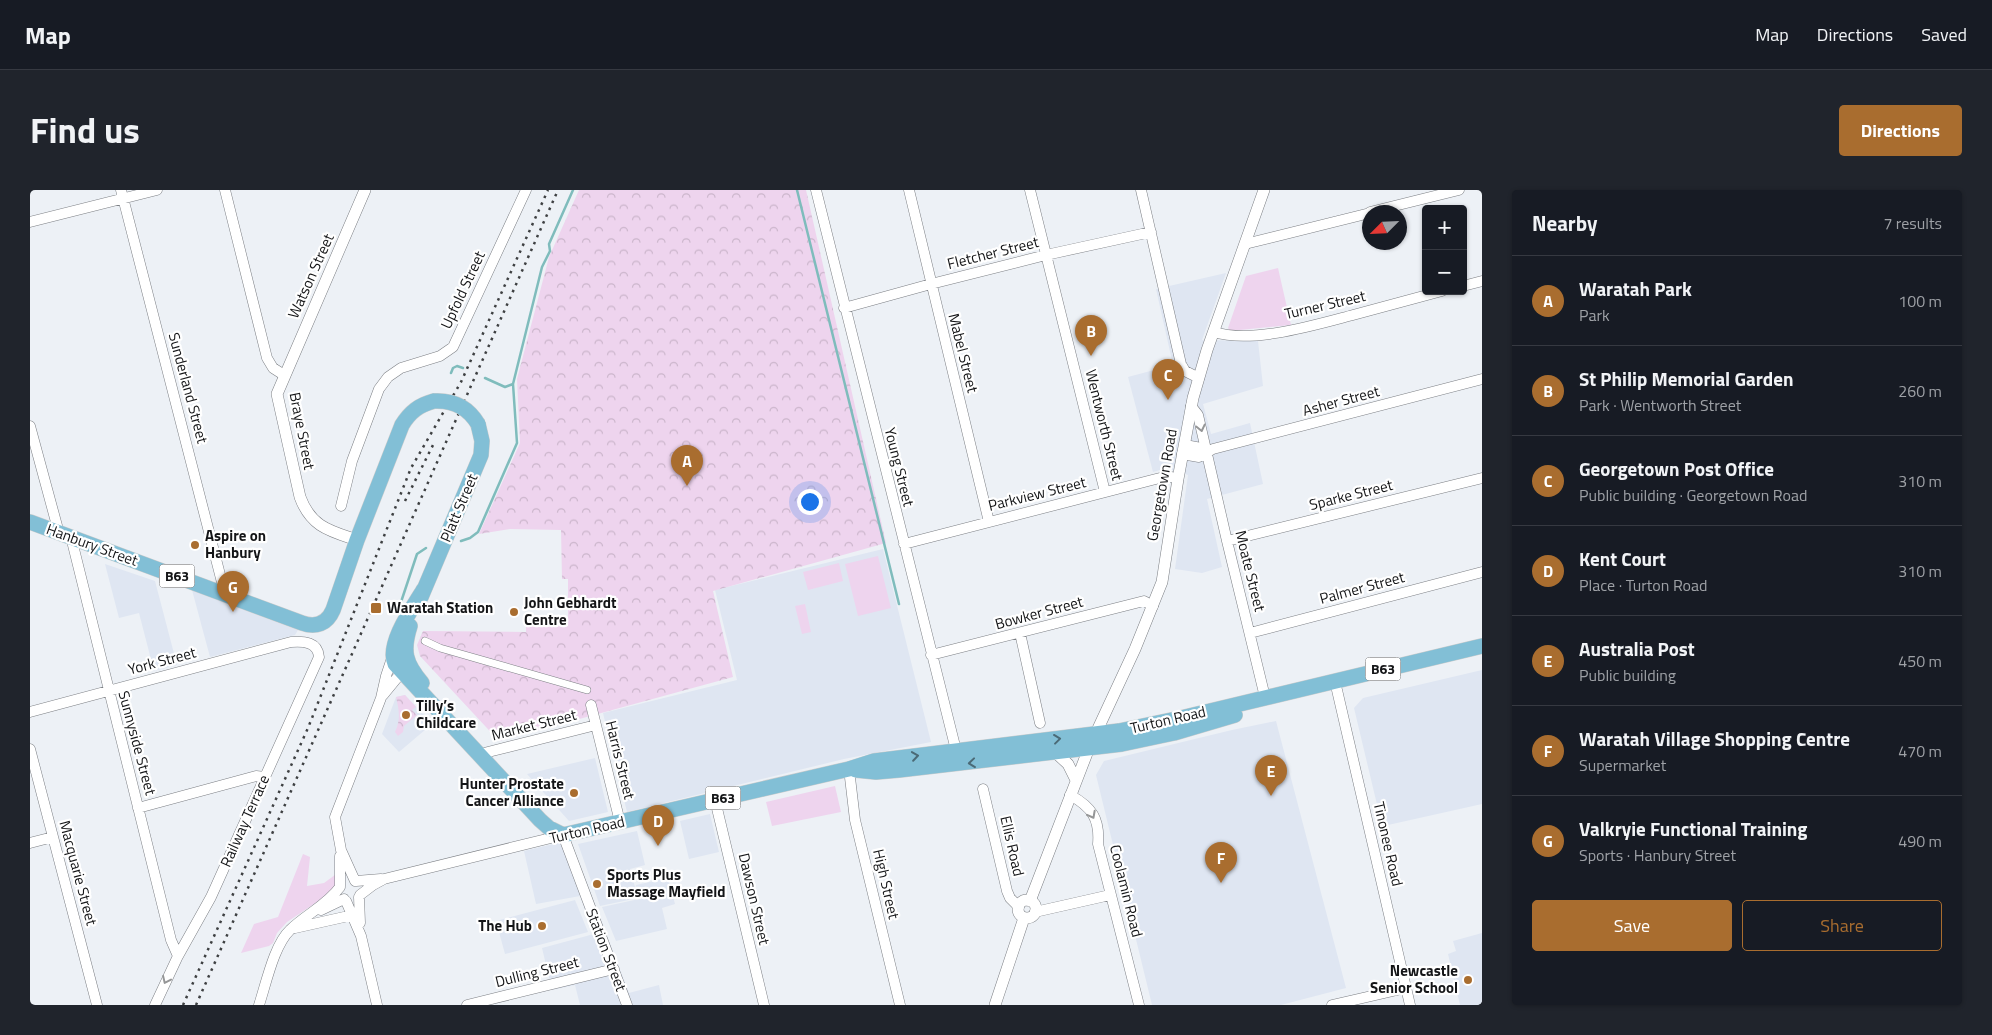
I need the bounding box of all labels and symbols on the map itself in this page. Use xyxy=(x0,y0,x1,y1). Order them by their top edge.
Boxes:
north arrow xyxy=(1362,205,1407,250)
street label: Watson Street xyxy=(282,229,340,322)
street label: Fletcher Street xyxy=(945,230,1042,275)
street label: Upfold Street xyxy=(434,246,491,333)
street label: Turner Street xyxy=(1282,284,1368,325)
street label: Mabel Street xyxy=(943,311,985,396)
pin: B xyxy=(1075,315,1107,356)
street label: Sunderland Street xyxy=(163,330,215,447)
pin: C xyxy=(1152,359,1184,400)
street label: Wentworth Street xyxy=(1080,367,1130,483)
street label: Asher Street xyxy=(1300,379,1383,422)
street label: Braye Street xyxy=(284,390,321,472)
one-way arrow xyxy=(1195,423,1206,432)
street label: Young Street xyxy=(879,425,921,509)
street label: Georgetown Road xyxy=(1140,427,1183,543)
pin: A xyxy=(671,445,703,486)
street label: Platt Street xyxy=(434,469,484,546)
street label: Parkview Street xyxy=(986,470,1089,517)
street label: Sparke Street xyxy=(1307,473,1396,516)
your location xyxy=(797,489,823,515)
street label: Hanbury Street xyxy=(43,517,142,572)
place label: Aspire on Hanbury xyxy=(205,524,266,564)
street label: Moate Street xyxy=(1229,528,1272,615)
marker: Aspire on Hanbury xyxy=(189,539,201,551)
road number: B63 xyxy=(160,564,194,588)
street label: Palmer Street xyxy=(1317,565,1408,610)
pin: G xyxy=(217,571,249,612)
street label: Bowker Street xyxy=(992,590,1086,635)
place label: John Gebhardt Centre xyxy=(524,591,617,631)
place label: Waratah Station xyxy=(387,596,493,619)
marker: Waratah Station xyxy=(369,601,383,615)
marker: John Gebhardt Centre xyxy=(508,606,520,618)
street label: York Street xyxy=(125,640,199,681)
road number: B63 xyxy=(1366,658,1400,680)
street label: Sunnyside Street xyxy=(113,688,163,798)
place label: Tilly’s Childcare xyxy=(416,694,477,734)
street label: Turton Road xyxy=(1128,700,1208,739)
street label: Market Street xyxy=(489,703,580,746)
marker: Tilly’s Childcare xyxy=(400,709,412,721)
street label: Harris Street xyxy=(600,718,642,802)
one-way arrow xyxy=(1053,734,1061,745)
one-way arrow xyxy=(911,751,919,762)
pin: E xyxy=(1255,755,1287,796)
one-way arrow xyxy=(968,757,976,768)
street label: Railway Terrace xyxy=(214,771,275,871)
place label: Hunter Prostate Cancer Alliance xyxy=(460,772,564,812)
road number: B63 xyxy=(706,786,740,810)
marker: Hunter Prostate Cancer Alliance xyxy=(568,787,580,799)
street label: Tinonee Road xyxy=(1368,799,1409,888)
pin: D xyxy=(642,805,674,846)
one-way arrow xyxy=(1086,809,1096,818)
street label: Turton Road xyxy=(547,810,627,849)
street label: Ellis Road xyxy=(994,813,1031,878)
street label: Macquarie Street xyxy=(53,818,104,929)
street label: Coolamin Road xyxy=(1104,842,1149,940)
pin: F xyxy=(1205,842,1237,883)
street label: High Street xyxy=(867,847,906,922)
street label: Dawson Street xyxy=(733,851,776,948)
place label: Sports Plus Massage Mayfield xyxy=(607,863,725,903)
marker: Sports Plus Massage Mayfield xyxy=(591,878,603,890)
street label: Station Street xyxy=(580,905,633,995)
place label: The Hub xyxy=(478,914,532,937)
marker: The Hub xyxy=(536,920,548,932)
street label: Dulling Street xyxy=(493,950,582,993)
place label: Newcastle Senior School xyxy=(1370,959,1458,999)
marker: Newcastle Senior School xyxy=(1462,974,1474,986)
one-way arrow xyxy=(162,975,173,984)

